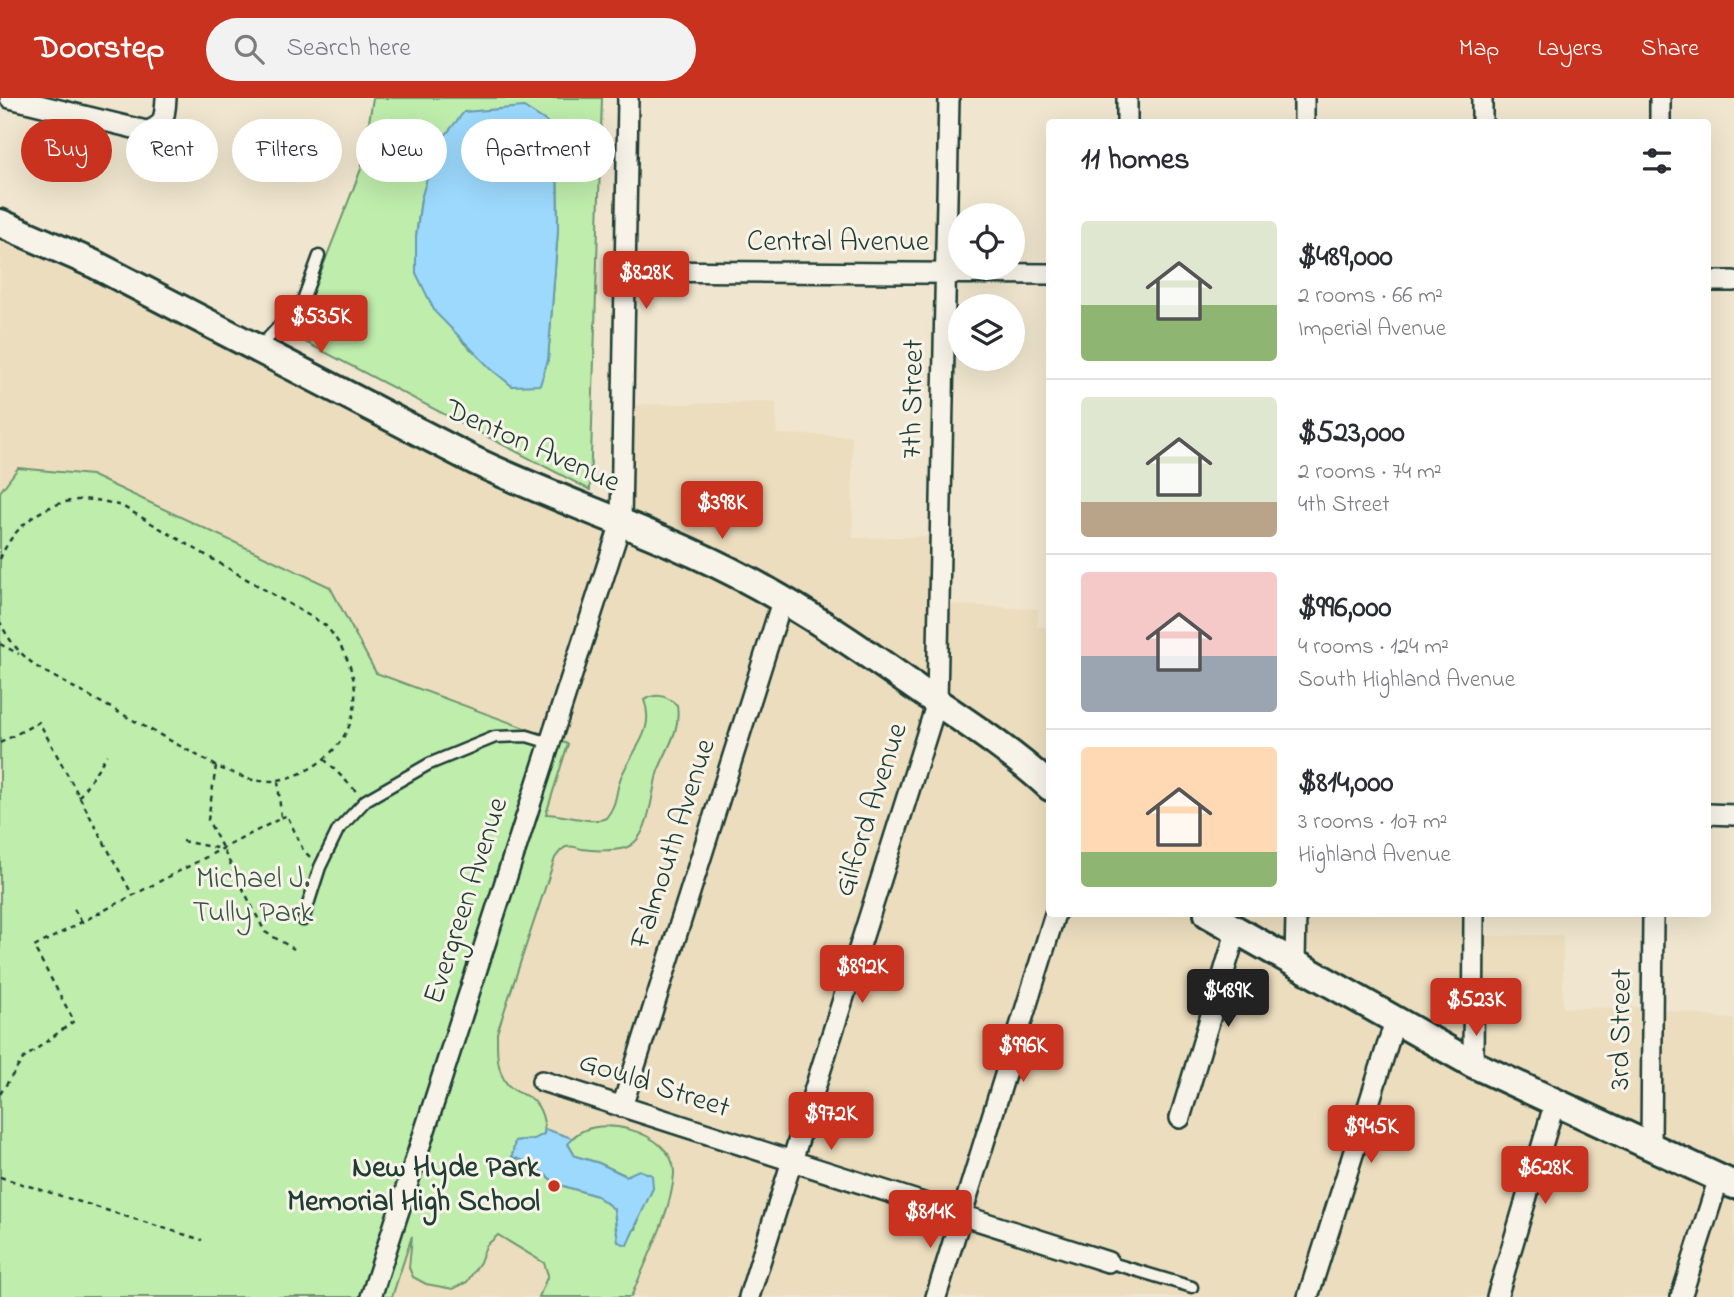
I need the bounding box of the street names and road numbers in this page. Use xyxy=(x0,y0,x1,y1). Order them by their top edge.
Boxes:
street label: Central Avenue xyxy=(747,221,930,265)
street label: 7th Street xyxy=(891,339,937,459)
street label: Denton Avenue xyxy=(436,388,627,506)
street label: Gilford Avenue xyxy=(823,717,921,903)
street label: Falmouth Avenue xyxy=(619,733,729,955)
street label: Evergreen Avenue xyxy=(413,791,521,1010)
street label: 3rd Street xyxy=(1599,968,1645,1090)
street label: Gould Street xyxy=(573,1041,735,1131)

